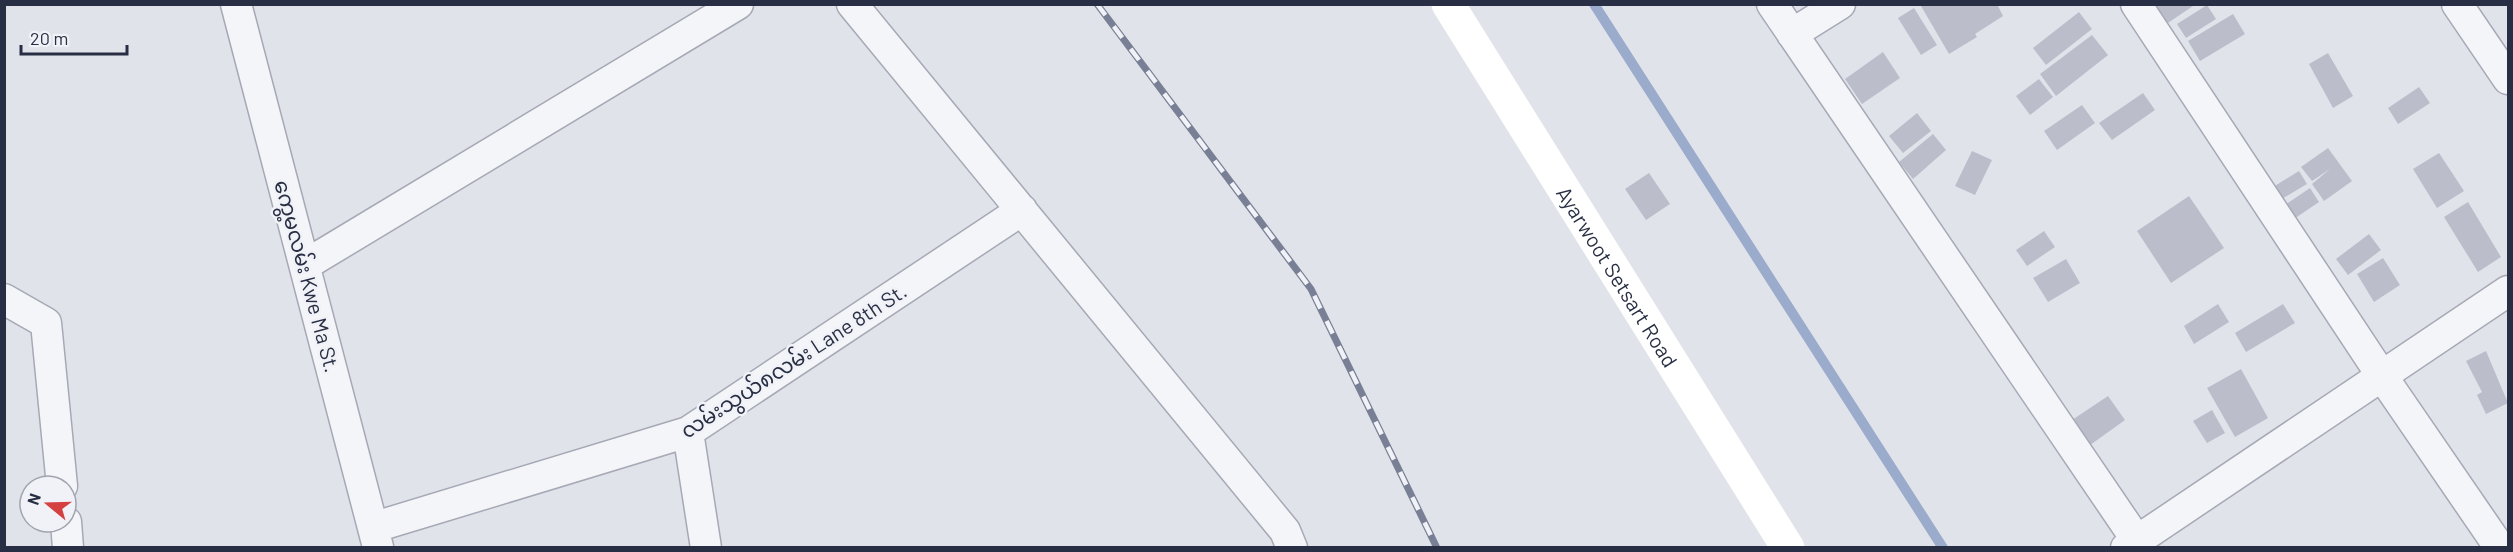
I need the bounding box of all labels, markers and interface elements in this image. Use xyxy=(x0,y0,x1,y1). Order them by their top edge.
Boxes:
scale bar xyxy=(21,18,128,56)
text: 20 m xyxy=(30,27,68,49)
street label: ကွေ့မလမ်း Kwe Ma St. xyxy=(265,176,348,376)
street label: Ayarwoot Setsart Road xyxy=(1552,181,1684,371)
street label: လမ်းသွယ်၈လမ်း Lane 8th St. xyxy=(674,276,913,447)
north arrow xyxy=(18,474,78,534)
text: N xyxy=(23,491,44,507)

